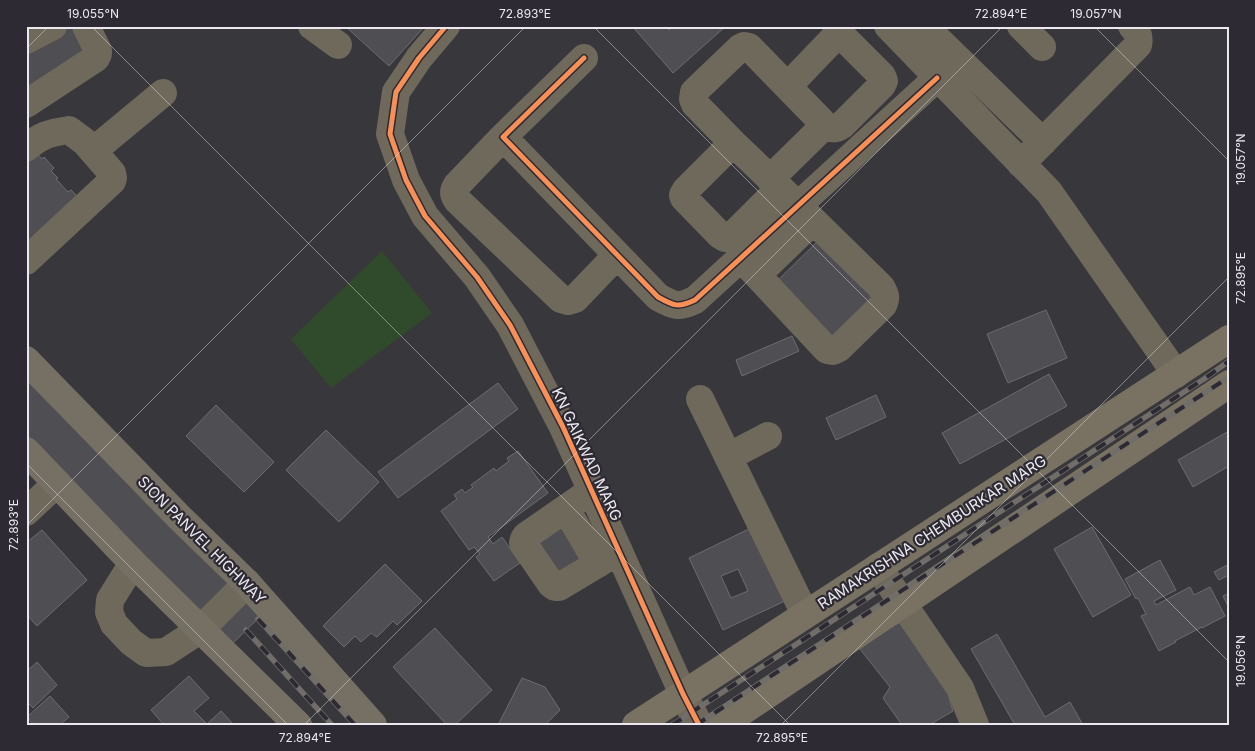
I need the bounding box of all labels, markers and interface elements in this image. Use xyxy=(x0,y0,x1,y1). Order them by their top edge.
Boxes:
text: 19.055°N xyxy=(67,6,119,21)
text: 72.893°E xyxy=(499,6,551,21)
text: 72.894°E xyxy=(975,6,1027,21)
text: 19.057°N xyxy=(1070,6,1122,21)
text: 19.057°N xyxy=(1233,133,1248,185)
text: 72.895°E xyxy=(1233,252,1248,304)
street label: KN GAIKWAD MARG xyxy=(548,384,626,524)
street label: RAMAKRISHNA CHEMBURKAR MARG xyxy=(814,451,1050,613)
street label: SION PANVEL HIGHWAY xyxy=(134,472,270,608)
text: 72.893°E xyxy=(6,499,21,551)
text: 19.056°N xyxy=(1233,635,1248,687)
text: 72.894°E xyxy=(279,730,331,745)
text: 72.895°E xyxy=(756,730,808,745)

